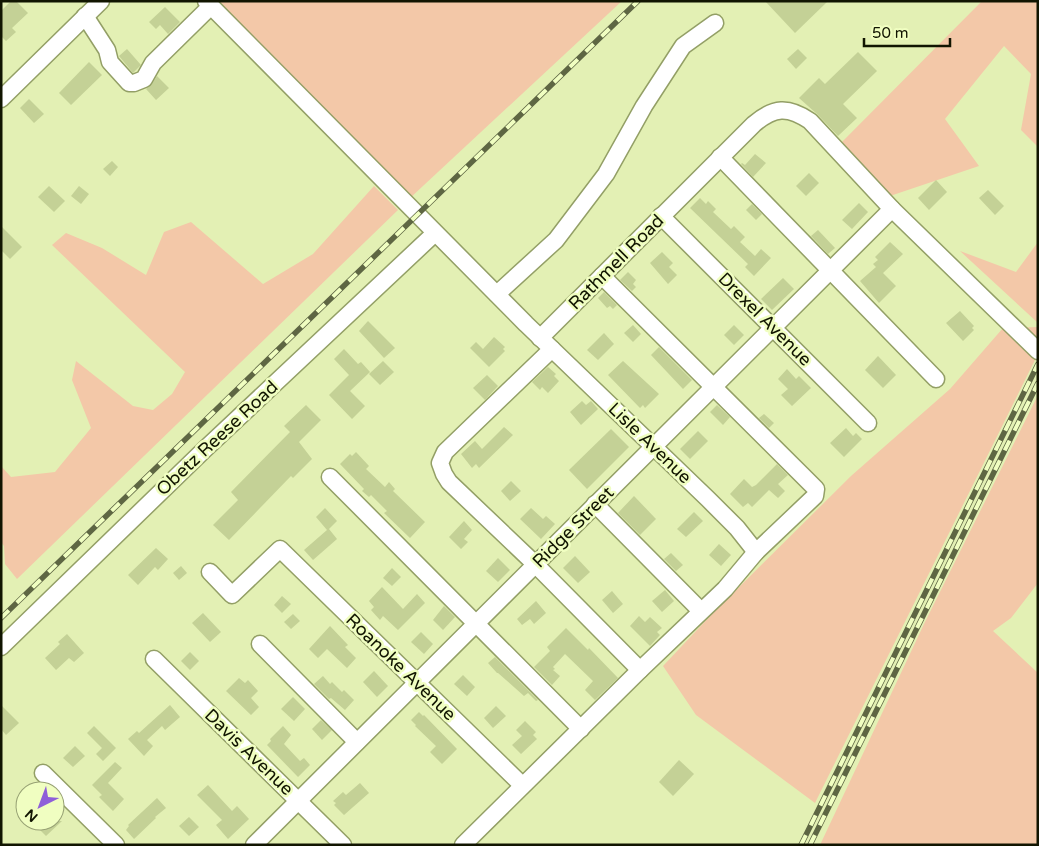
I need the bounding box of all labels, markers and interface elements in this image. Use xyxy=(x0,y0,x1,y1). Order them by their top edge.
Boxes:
scale bar xyxy=(864,15,950,47)
text: 50 m xyxy=(872,24,909,42)
street label: Rathmell Road xyxy=(564,210,668,314)
street label: Drexel Avenue xyxy=(714,268,816,370)
street label: Obetz Reese Road xyxy=(152,376,282,500)
street label: Lisle Avenue xyxy=(604,398,696,488)
street label: Ridge Street xyxy=(528,482,618,572)
street label: Roanoke Avenue xyxy=(341,609,461,725)
street label: Davis Avenue xyxy=(200,704,298,800)
north arrow xyxy=(15,781,65,831)
text: N xyxy=(22,805,42,825)

